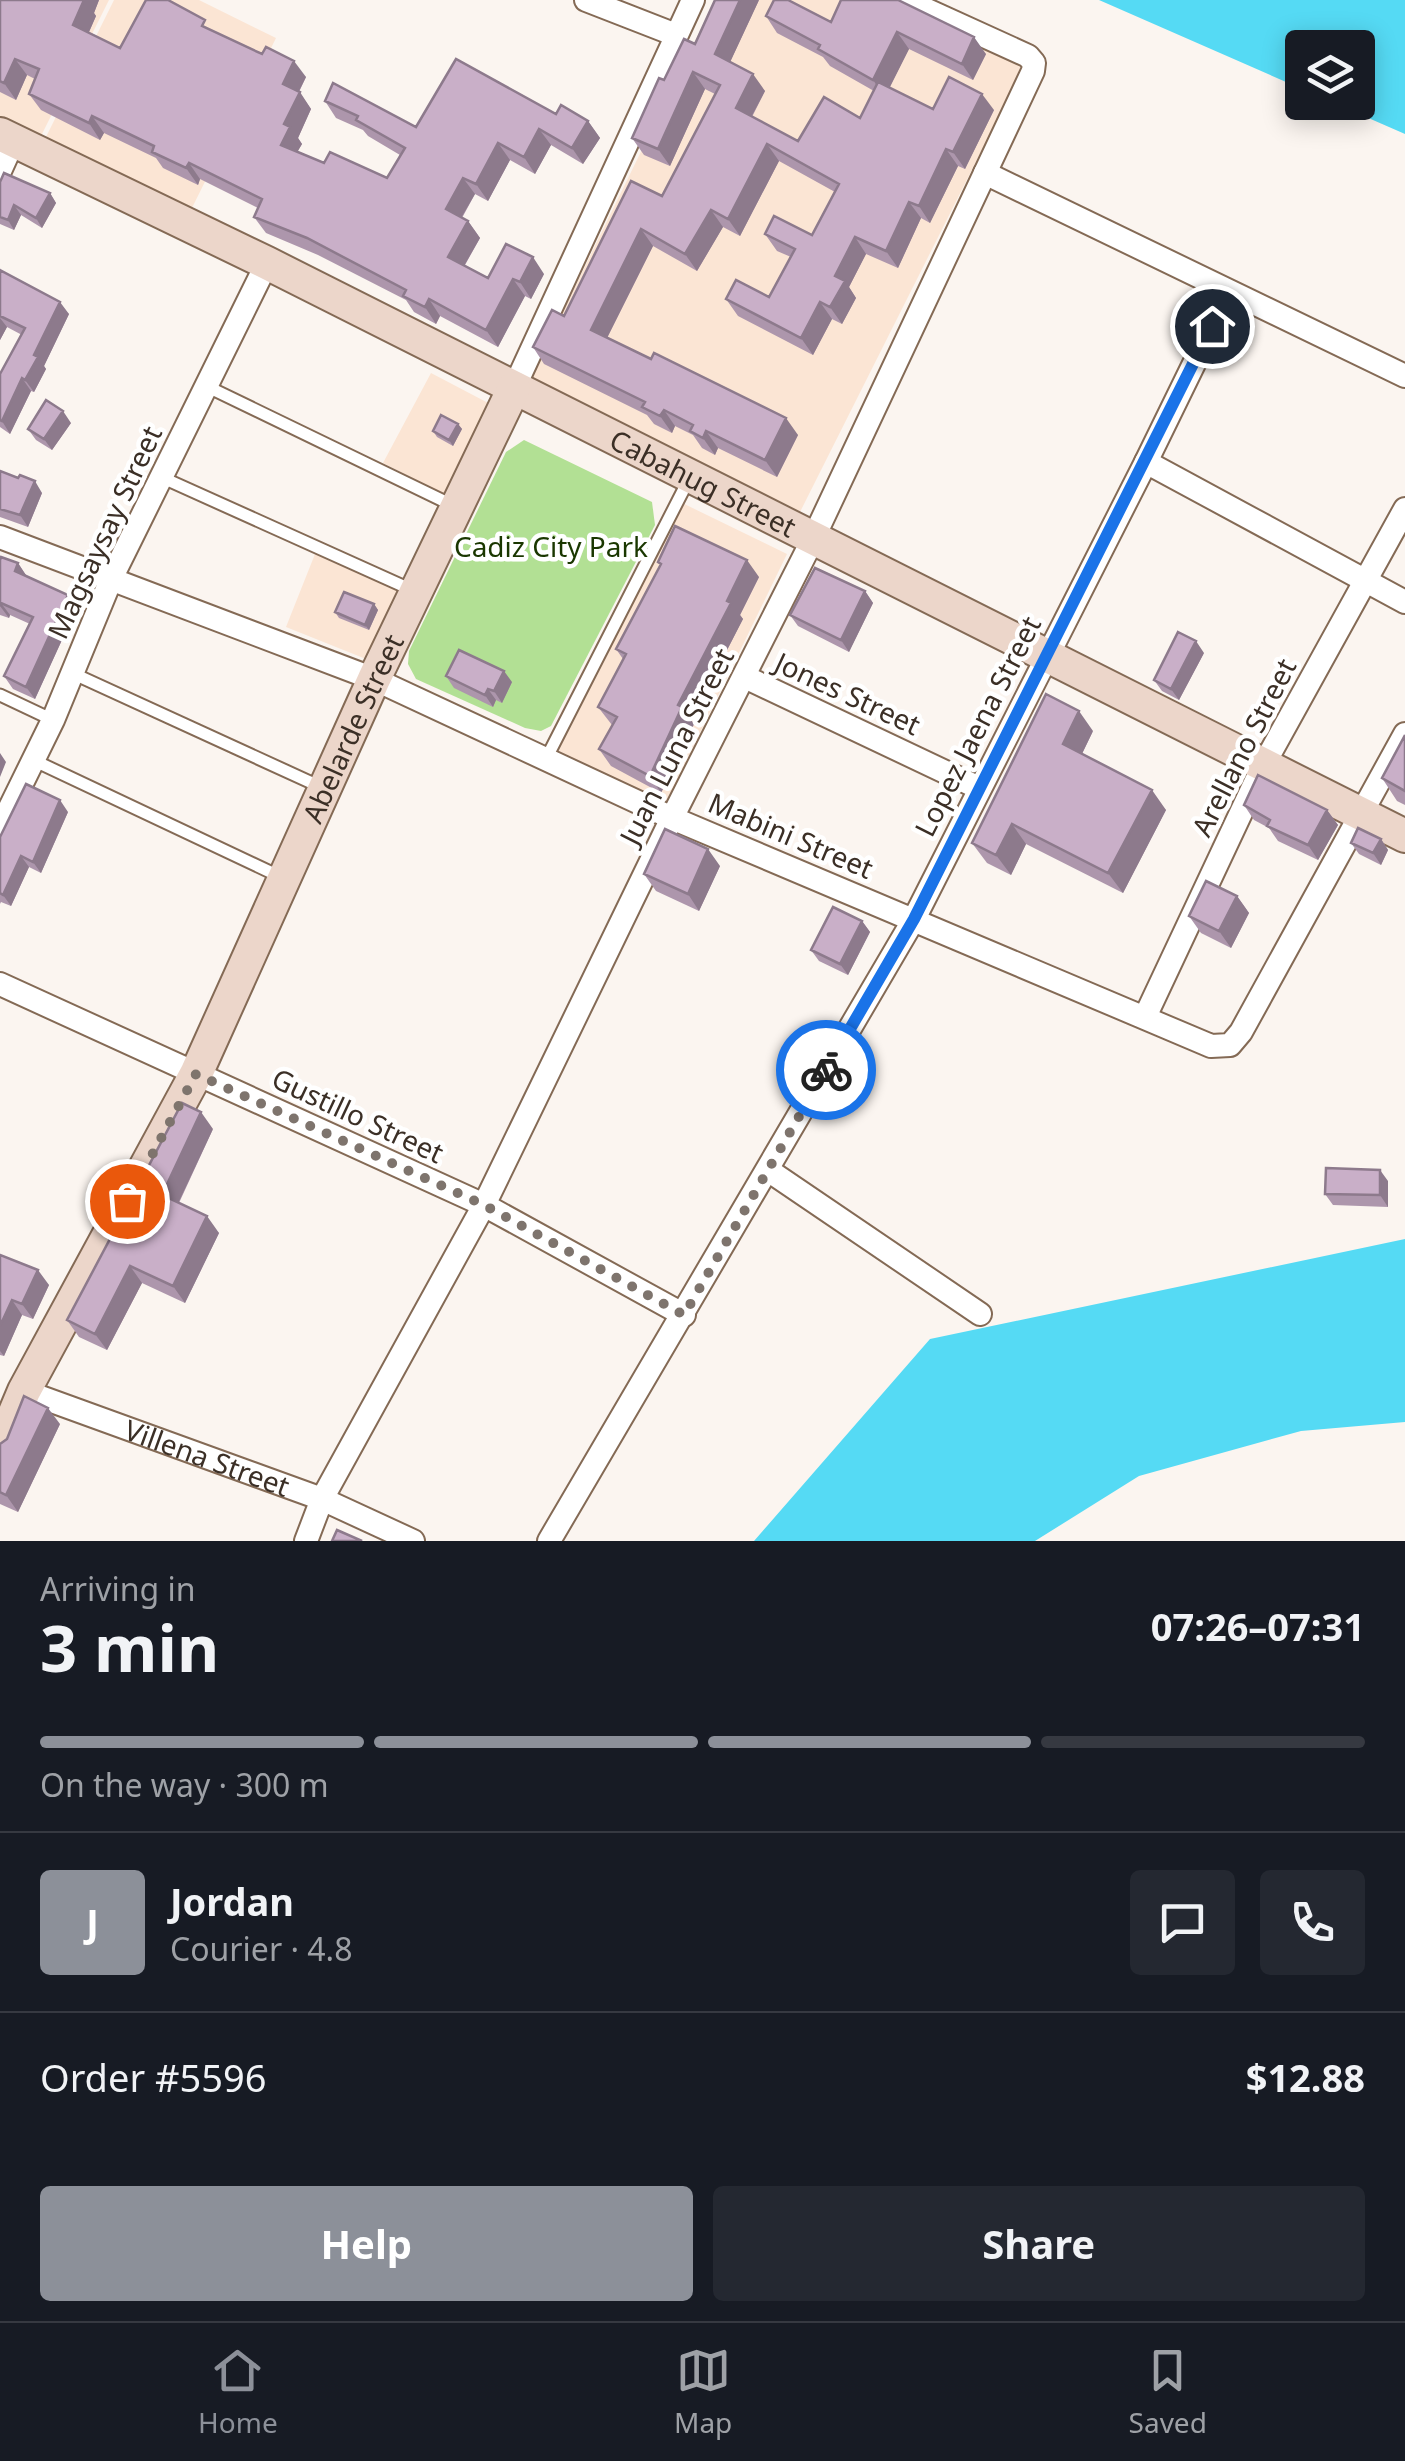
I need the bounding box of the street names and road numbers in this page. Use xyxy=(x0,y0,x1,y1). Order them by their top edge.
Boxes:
street label: Magsaysay Street xyxy=(38,419,170,645)
street label: Cabahug Street xyxy=(604,420,803,545)
street label: Lopez Jaena Street xyxy=(905,609,1049,843)
street label: Abelarde Street xyxy=(293,628,412,829)
street label: Juan Luna Street xyxy=(609,641,742,853)
street label: Jones Street xyxy=(766,641,927,743)
street label: Arellano Street xyxy=(1182,652,1304,842)
street label: Mabini Street xyxy=(703,783,879,887)
street label: Gustillo Street xyxy=(266,1059,450,1171)
street label: Villena Street xyxy=(120,1410,295,1505)

